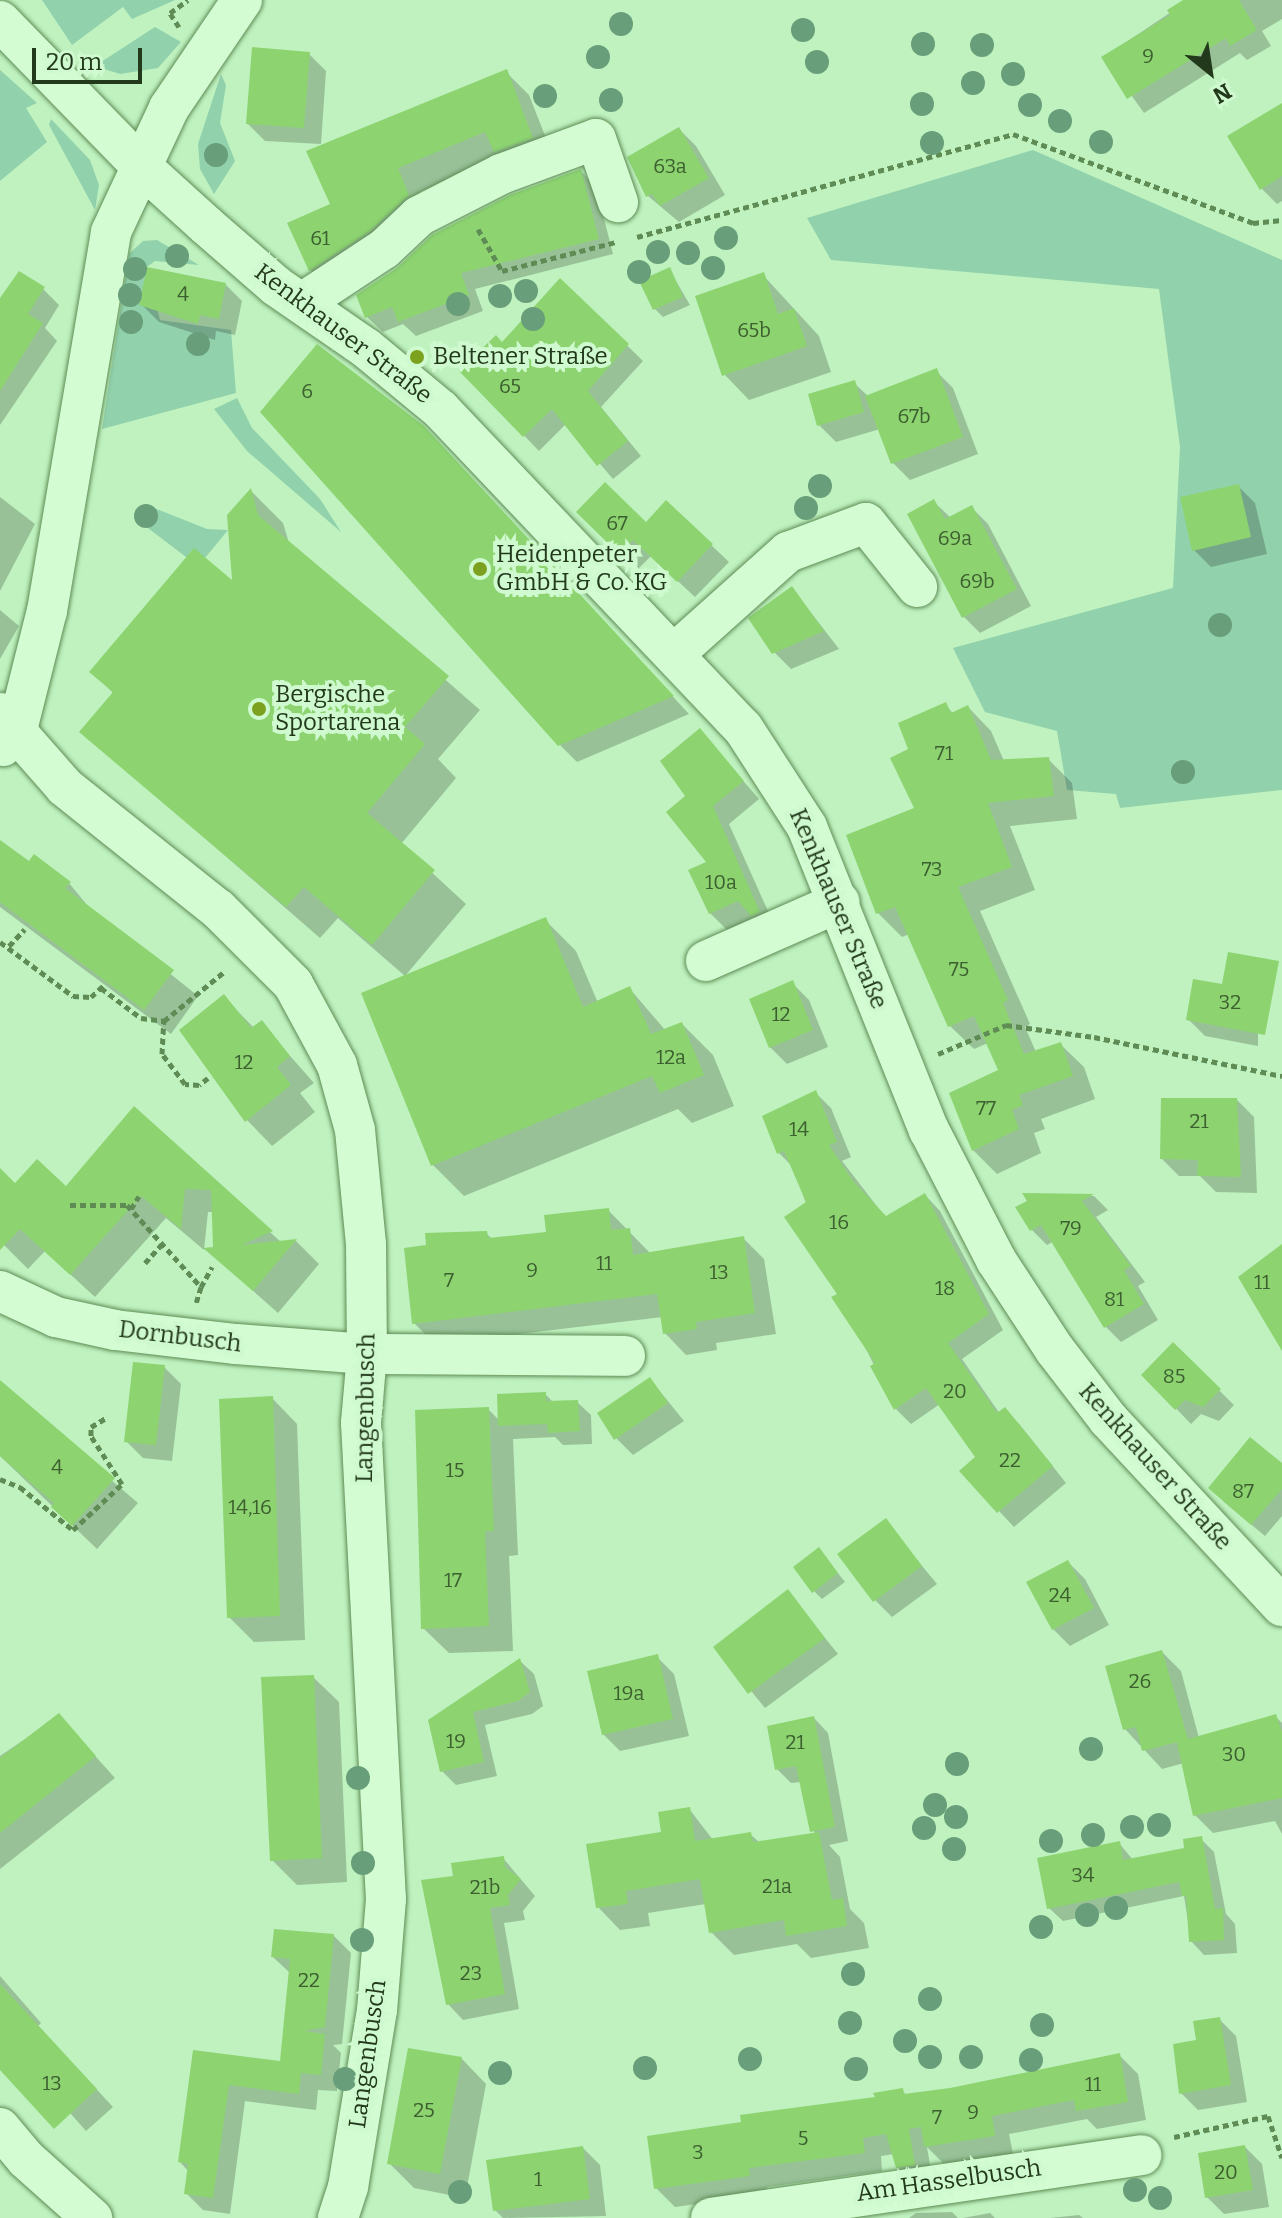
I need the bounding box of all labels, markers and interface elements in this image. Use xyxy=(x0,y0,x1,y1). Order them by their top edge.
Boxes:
scale bar xyxy=(36,32,146,82)
north arrow xyxy=(1170,32,1250,112)
house number: 9 xyxy=(1142,44,1154,68)
text: 20 m xyxy=(46,48,102,76)
text: N xyxy=(1208,77,1236,109)
house number: 63a xyxy=(653,154,687,178)
house number: 61 xyxy=(310,226,330,250)
street label: Kenkhauser Straße xyxy=(249,258,437,410)
house number: 4 xyxy=(177,282,189,306)
house number: 65b xyxy=(737,318,771,342)
place label: Beltener Straße xyxy=(433,343,608,371)
marker: Beltener Straße xyxy=(408,348,426,366)
house number: 65 xyxy=(499,374,521,398)
house number: 6 xyxy=(301,379,313,403)
house number: 67b xyxy=(897,404,931,428)
house number: 67 xyxy=(606,511,628,535)
house number: 69a xyxy=(938,526,972,550)
place label: Heidenpeter GmbH & Co. KG xyxy=(496,541,667,597)
marker: Heidenpeter GmbH & Co. KG xyxy=(471,560,489,578)
house number: 69b xyxy=(959,569,995,593)
place label: Bergische Sportarena xyxy=(275,681,400,737)
marker: Bergische Sportarena xyxy=(250,700,268,718)
house number: 71 xyxy=(935,741,953,765)
street label: Kenkhauser Straße xyxy=(783,805,893,1013)
house number: 73 xyxy=(921,857,943,881)
house number: 10a xyxy=(705,870,737,894)
house number: 75 xyxy=(949,957,969,981)
house number: 32 xyxy=(1219,990,1241,1014)
house number: 12 xyxy=(772,1002,790,1026)
house number: 12a xyxy=(656,1045,686,1069)
house number: 12 xyxy=(235,1050,253,1074)
house number: 77 xyxy=(976,1096,996,1120)
house number: 21 xyxy=(1190,1109,1208,1133)
house number: 14 xyxy=(789,1117,809,1141)
house number: 16 xyxy=(829,1210,849,1234)
house number: 79 xyxy=(1060,1216,1082,1240)
house number: 11 xyxy=(596,1251,612,1275)
house number: 9 xyxy=(526,1258,538,1282)
house number: 13 xyxy=(709,1260,729,1284)
house number: 7 xyxy=(444,1268,454,1292)
house number: 11 xyxy=(1254,1270,1270,1294)
house number: 18 xyxy=(935,1276,955,1300)
house number: 81 xyxy=(1104,1287,1124,1311)
street label: Dornbusch xyxy=(117,1315,243,1359)
street label: Langenbusch xyxy=(350,1333,382,1483)
house number: 85 xyxy=(1163,1364,1185,1388)
street label: Kenkhauser Straße xyxy=(1072,1378,1238,1556)
house number: 20 xyxy=(943,1379,967,1403)
house number: 22 xyxy=(999,1448,1021,1472)
house number: 4 xyxy=(51,1455,63,1479)
house number: 15 xyxy=(446,1458,464,1482)
house number: 87 xyxy=(1232,1479,1254,1503)
house number: 14,16 xyxy=(228,1495,272,1519)
house number: 17 xyxy=(444,1568,462,1592)
house number: 24 xyxy=(1049,1583,1071,1607)
house number: 26 xyxy=(1129,1669,1151,1693)
house number: 19a xyxy=(614,1681,644,1705)
house number: 19 xyxy=(446,1729,466,1753)
house number: 21 xyxy=(786,1730,804,1754)
house number: 30 xyxy=(1222,1742,1246,1766)
house number: 34 xyxy=(1071,1863,1095,1887)
house number: 21a xyxy=(762,1874,792,1898)
house number: 21b xyxy=(470,1875,500,1899)
house number: 23 xyxy=(460,1961,482,1985)
house number: 22 xyxy=(298,1968,320,1992)
street label: Langenbusch xyxy=(343,1978,393,2130)
house number: 13 xyxy=(42,2071,62,2095)
house number: 11 xyxy=(1085,2072,1101,2096)
house number: 25 xyxy=(413,2098,435,2122)
house number: 9 xyxy=(967,2100,979,2124)
house number: 7 xyxy=(932,2105,942,2129)
house number: 5 xyxy=(798,2126,808,2150)
house number: 3 xyxy=(692,2140,704,2164)
street label: Am Hasselbusch xyxy=(855,2154,1043,2208)
house number: 20 xyxy=(1214,2160,1238,2184)
house number: 1 xyxy=(534,2167,542,2191)

